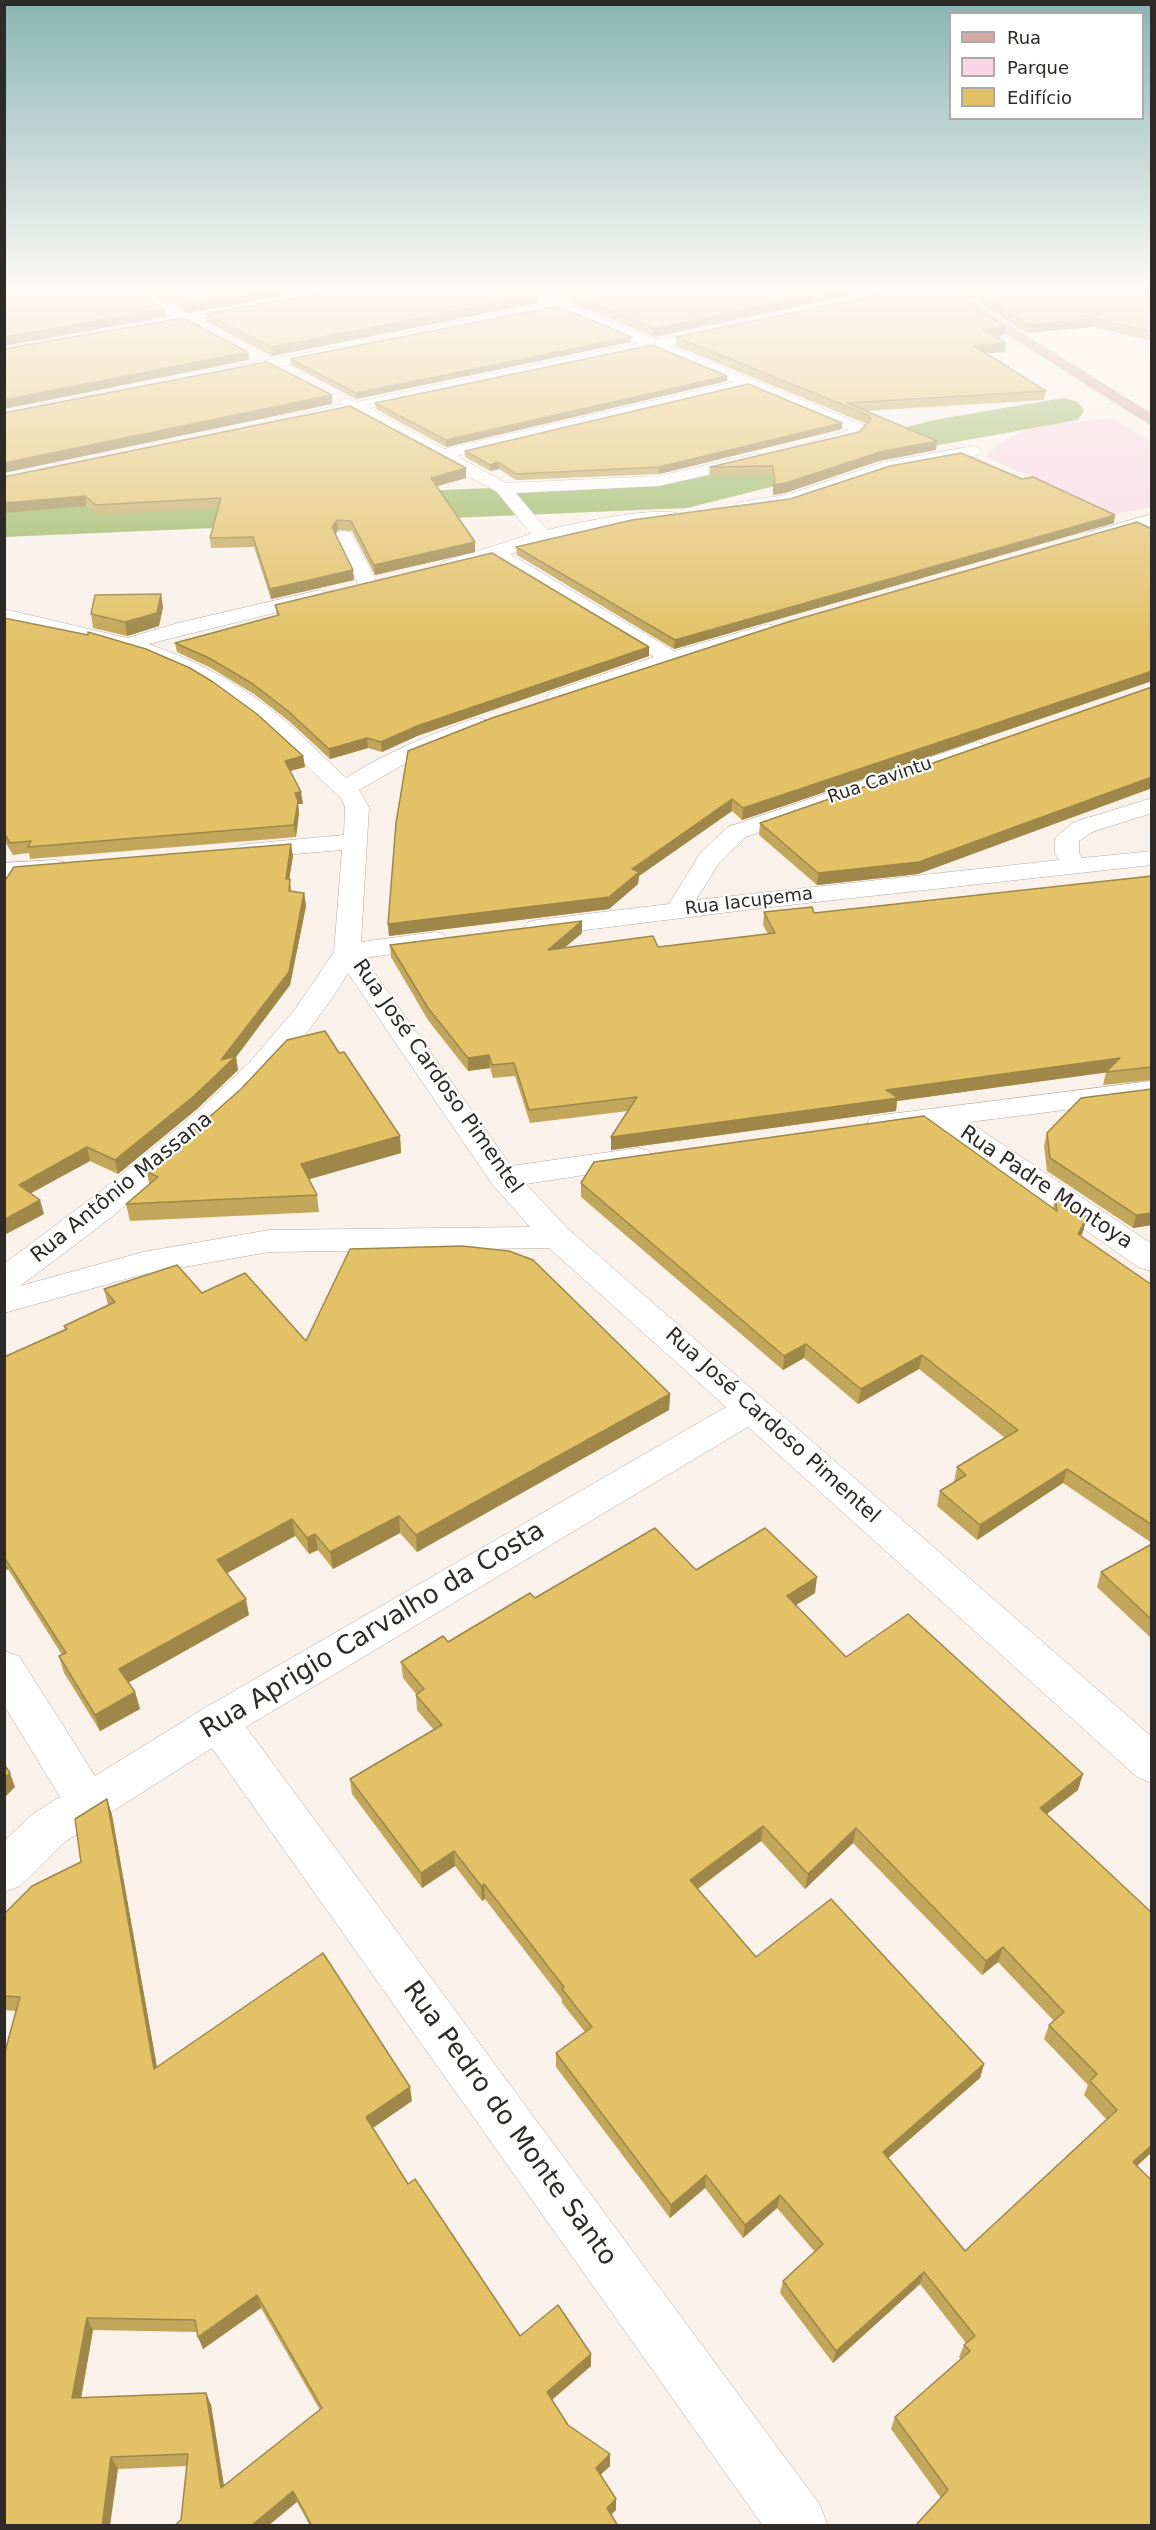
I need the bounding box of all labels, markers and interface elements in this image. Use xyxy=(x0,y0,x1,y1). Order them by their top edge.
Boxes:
legend xyxy=(949,12,1144,120)
text: Rua xyxy=(1007,27,1041,48)
text: Parque xyxy=(1007,57,1069,78)
text: Edifício xyxy=(1007,87,1072,108)
street label: Rua Cavintu xyxy=(825,753,935,809)
street label: Rua Iacupema xyxy=(684,883,814,921)
street label: Rua José Cardoso Pimentel xyxy=(346,955,528,1199)
street label: Rua Antônio Massana xyxy=(26,1107,218,1269)
street label: Rua Padre Montoya xyxy=(955,1121,1137,1255)
street label: Rua José Cardoso Pimentel xyxy=(659,1323,885,1529)
street label: Rua Aprigio Carvalho da Costa xyxy=(195,1516,551,1746)
street label: Rua Pedro do Monte Santo xyxy=(395,1976,623,2272)

